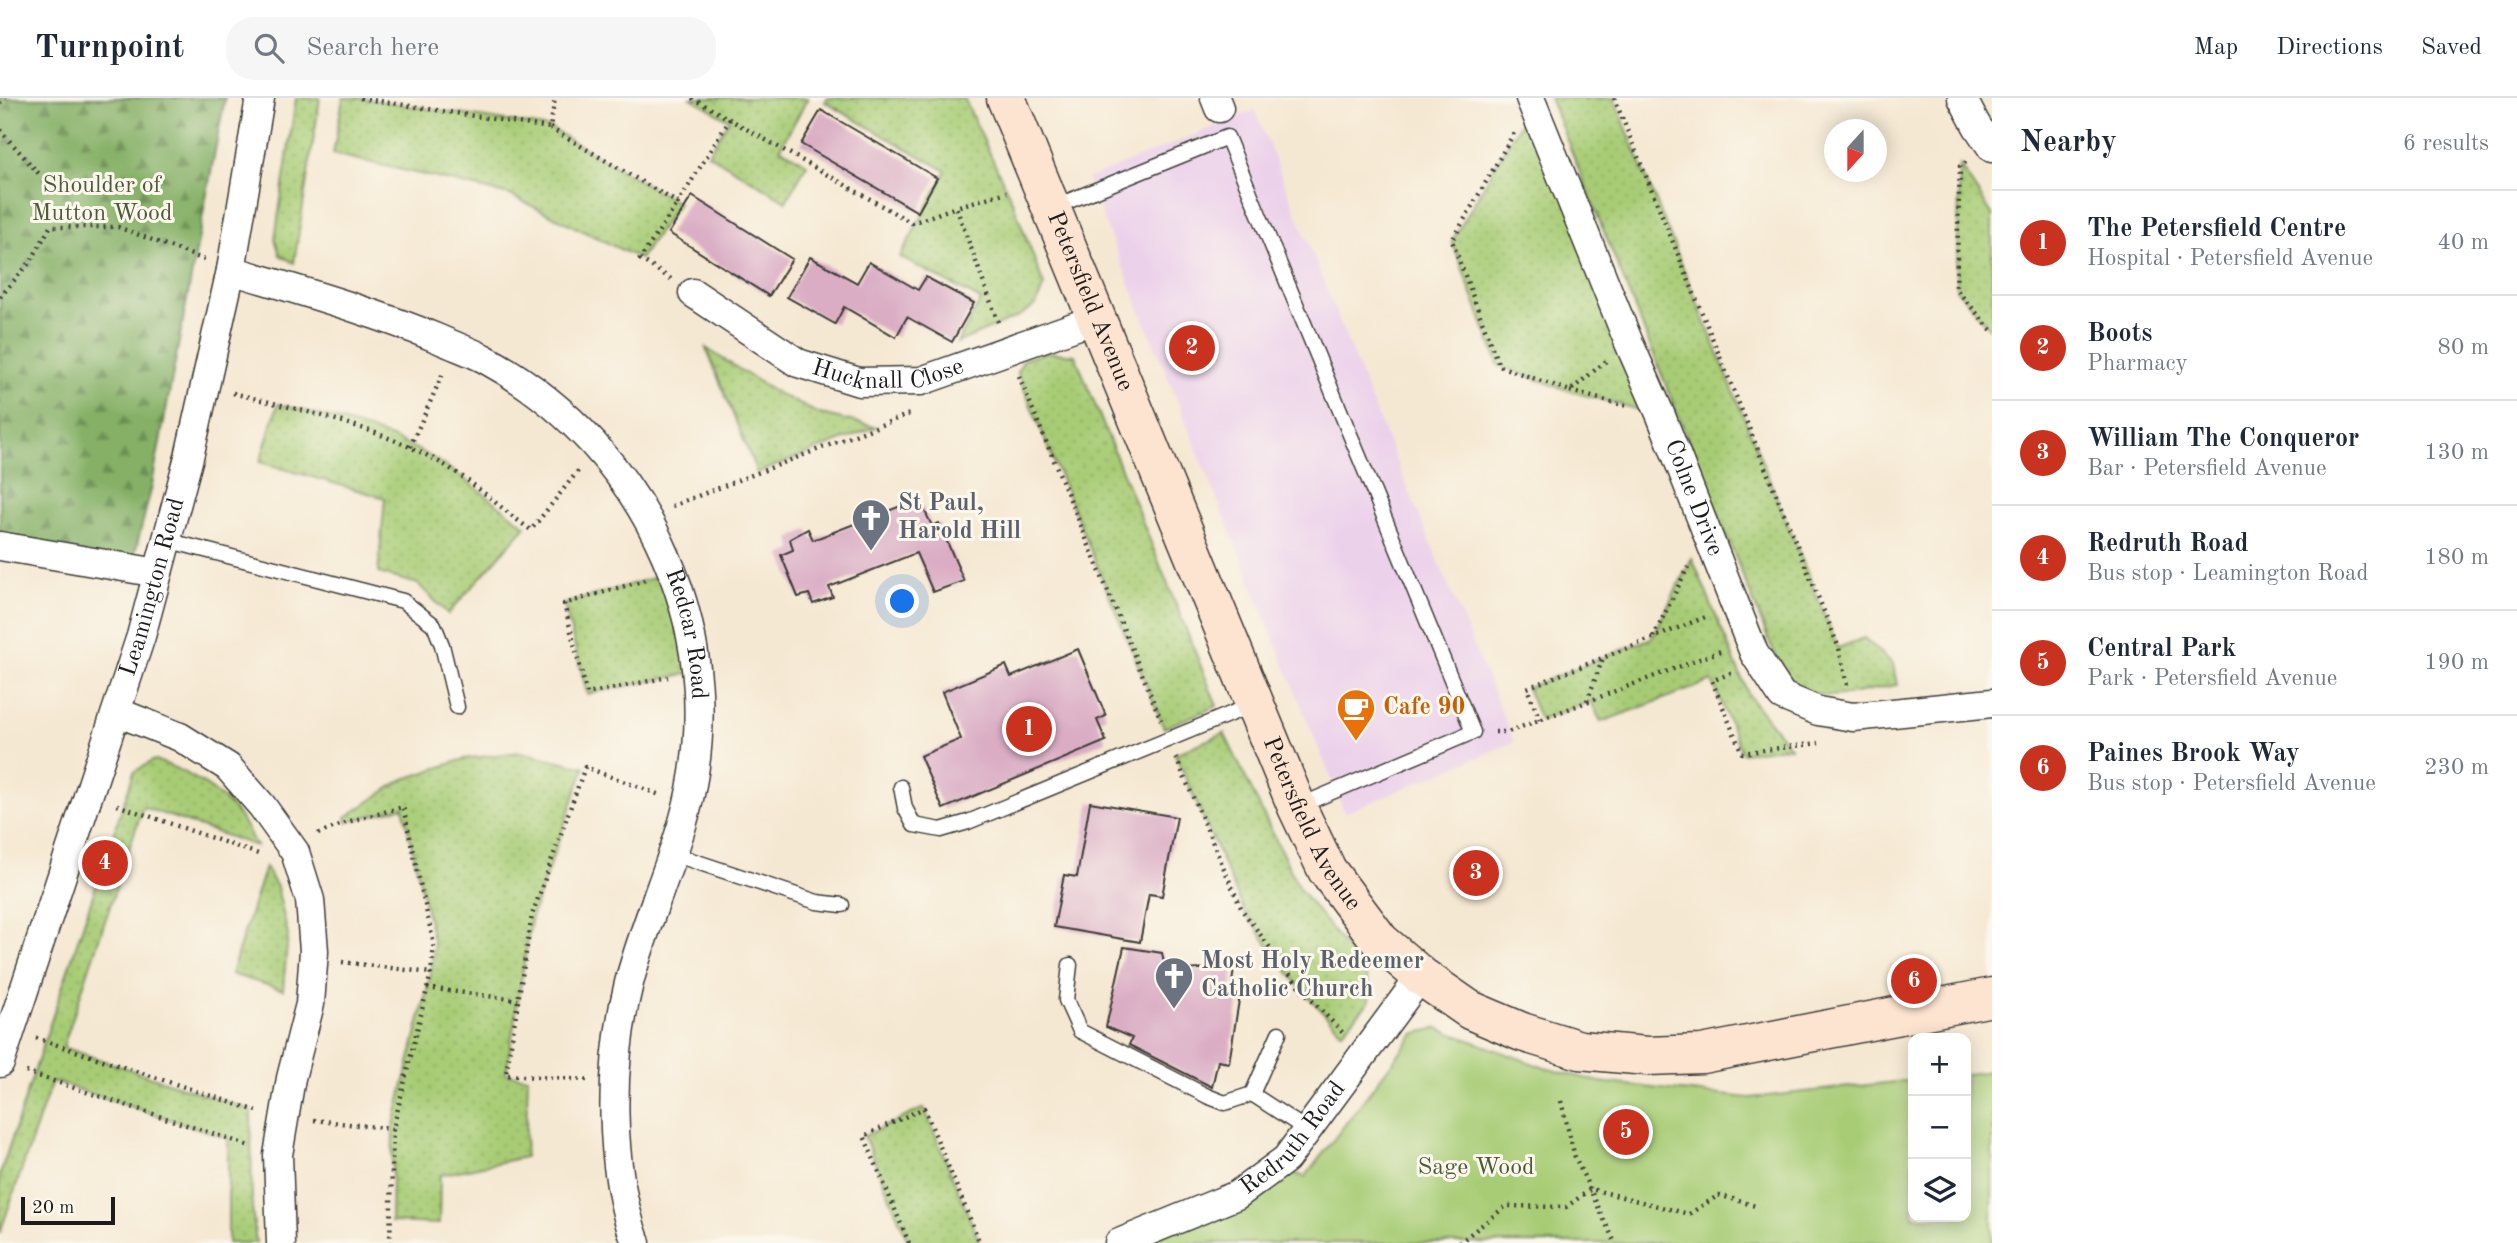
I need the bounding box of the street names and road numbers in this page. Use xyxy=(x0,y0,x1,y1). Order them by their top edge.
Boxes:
street label: Petersfield Avenue xyxy=(1042,208,1137,395)
street label: Hucknall Close xyxy=(809,355,967,395)
street label: Colne Drive xyxy=(1660,436,1727,560)
street label: Leamington Road xyxy=(117,495,189,679)
street label: Redcar Road xyxy=(660,565,710,700)
street label: Petersfield Avenue xyxy=(1258,734,1365,915)
street label: Redruth Road xyxy=(1236,1078,1350,1200)

